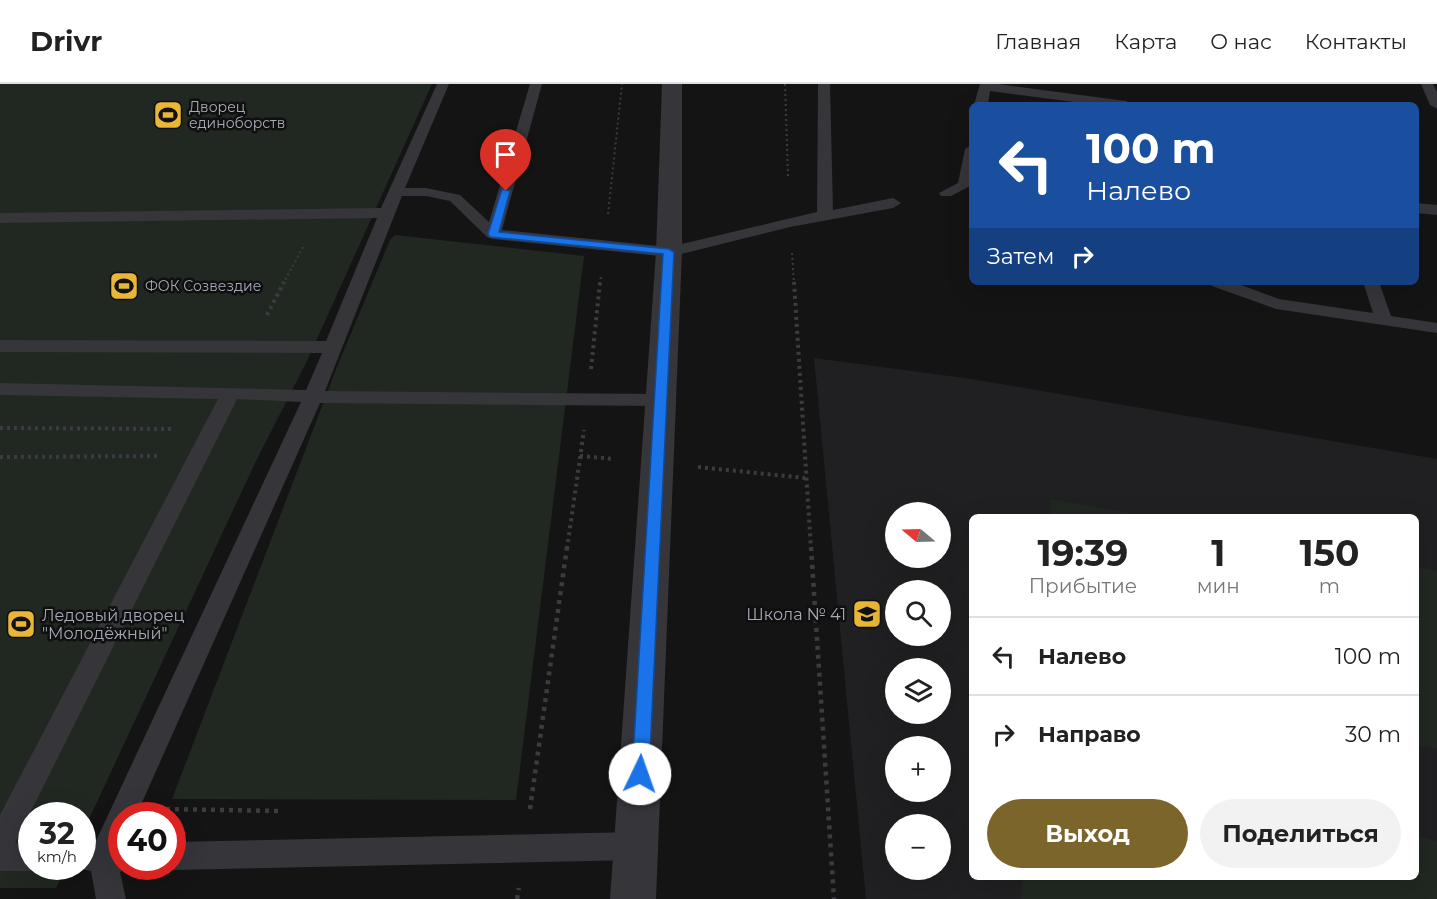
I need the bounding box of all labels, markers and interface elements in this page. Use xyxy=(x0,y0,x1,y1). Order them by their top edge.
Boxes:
text: Drivr xyxy=(30,24,102,58)
text: Главная xyxy=(995,29,1081,54)
text: Карта xyxy=(1114,29,1177,54)
text: О нас xyxy=(1210,29,1272,54)
text: Контакты xyxy=(1305,29,1407,54)
place label: Дворец единоборств xyxy=(189,98,285,132)
sports icon: Дворец единоборств xyxy=(152,99,184,131)
text: 100 m xyxy=(1086,122,1215,174)
icon: left xyxy=(987,126,1065,204)
pin xyxy=(480,129,531,191)
icon: arrive xyxy=(489,138,522,171)
text: Налево xyxy=(1086,174,1191,207)
icon: right xyxy=(1066,240,1099,273)
text: Затем xyxy=(987,243,1054,270)
sports icon: ФОК Созвездие xyxy=(108,270,140,302)
place label: ФОК Созвездие xyxy=(145,277,261,295)
north arrow xyxy=(885,502,951,568)
map controls xyxy=(885,502,951,880)
text: 19:39 xyxy=(1037,531,1128,575)
text: 1 xyxy=(1211,531,1225,575)
text: 150 xyxy=(1299,531,1359,575)
text: Прибытие xyxy=(1029,574,1137,598)
text: мин xyxy=(1197,574,1240,598)
text: m xyxy=(1319,574,1340,598)
button: search xyxy=(885,580,951,646)
school or university icon: Школа № 41 xyxy=(851,598,883,630)
place label: Школа № 41 xyxy=(746,605,846,624)
place label: Ледовый дворец "Молодёжный" xyxy=(42,606,185,643)
sports icon: Ледовый дворец "Молодёжный" xyxy=(5,608,37,640)
icon: left xyxy=(987,640,1020,673)
text: Налево xyxy=(1038,643,1126,670)
text: 100 m xyxy=(1335,643,1401,670)
button: layers xyxy=(885,658,951,724)
icon: right xyxy=(987,718,1020,751)
text: Направо xyxy=(1038,721,1141,748)
text: 30 m xyxy=(1345,721,1401,748)
button: + xyxy=(885,736,951,802)
position arrow xyxy=(608,742,672,806)
button: Выход xyxy=(987,799,1188,868)
button: Поделиться xyxy=(1200,799,1401,868)
speed limit sign: 40 xyxy=(108,802,186,880)
button: − xyxy=(885,814,951,880)
text: 32 xyxy=(39,815,75,852)
text: km/h xyxy=(37,847,77,866)

